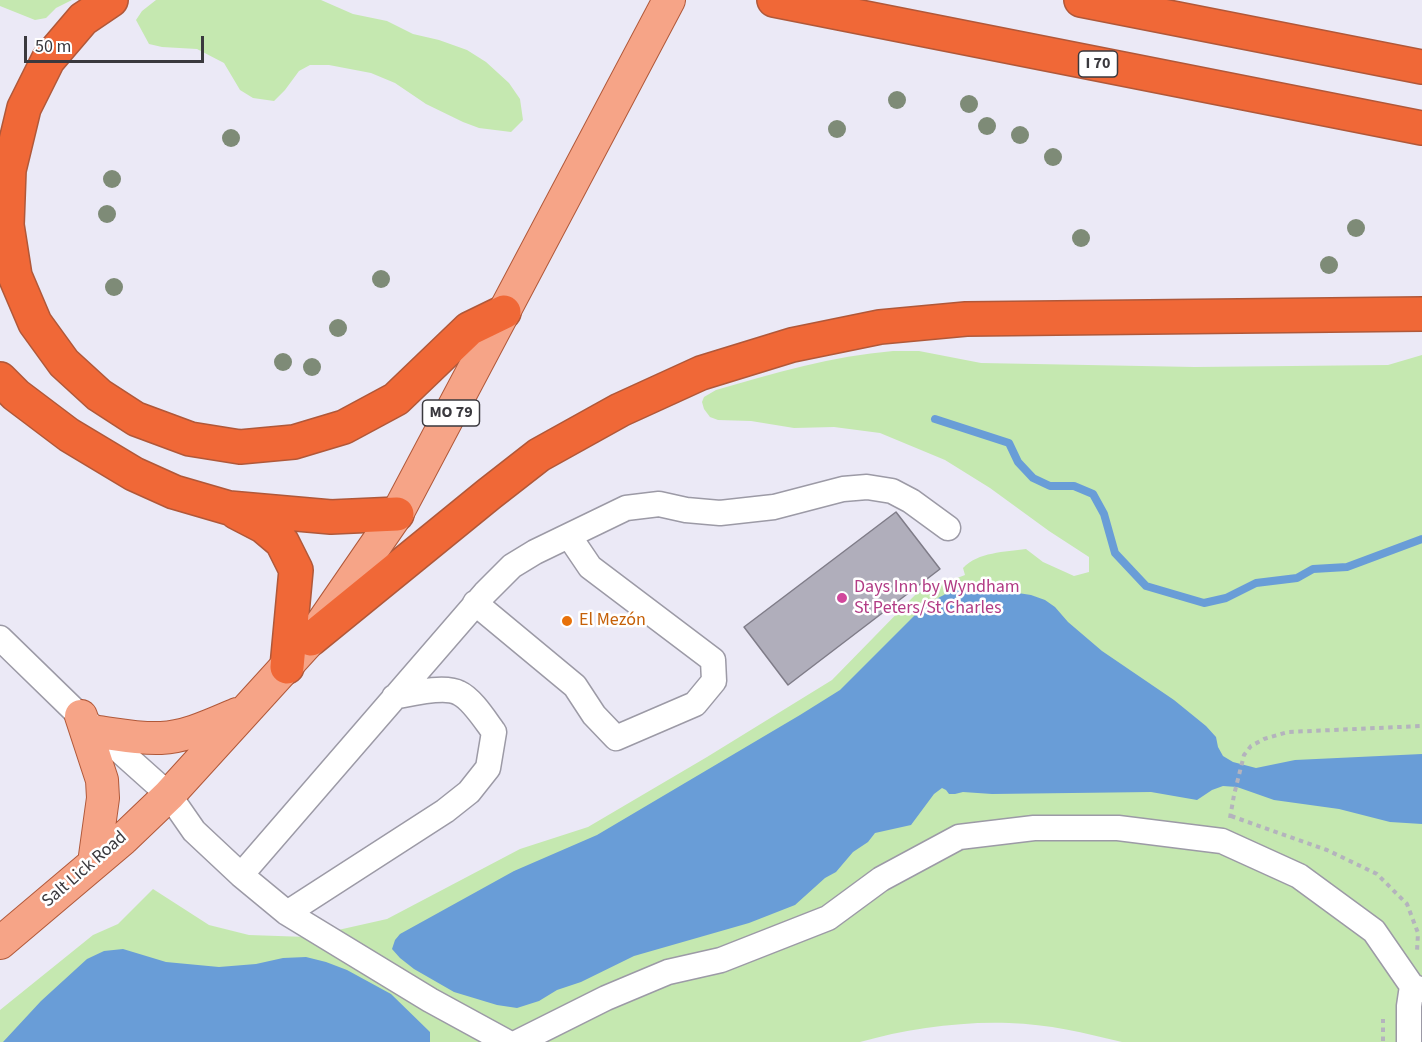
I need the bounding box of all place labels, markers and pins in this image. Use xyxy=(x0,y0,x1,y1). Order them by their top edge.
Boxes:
place label: Days Inn by Wyndham St Peters/St Charles xyxy=(854,577,1020,620)
marker: Days Inn by Wyndham St Peters/St Charles xyxy=(835,591,849,605)
place label: El Mezón xyxy=(579,610,646,632)
marker: El Mezón xyxy=(560,614,574,628)

